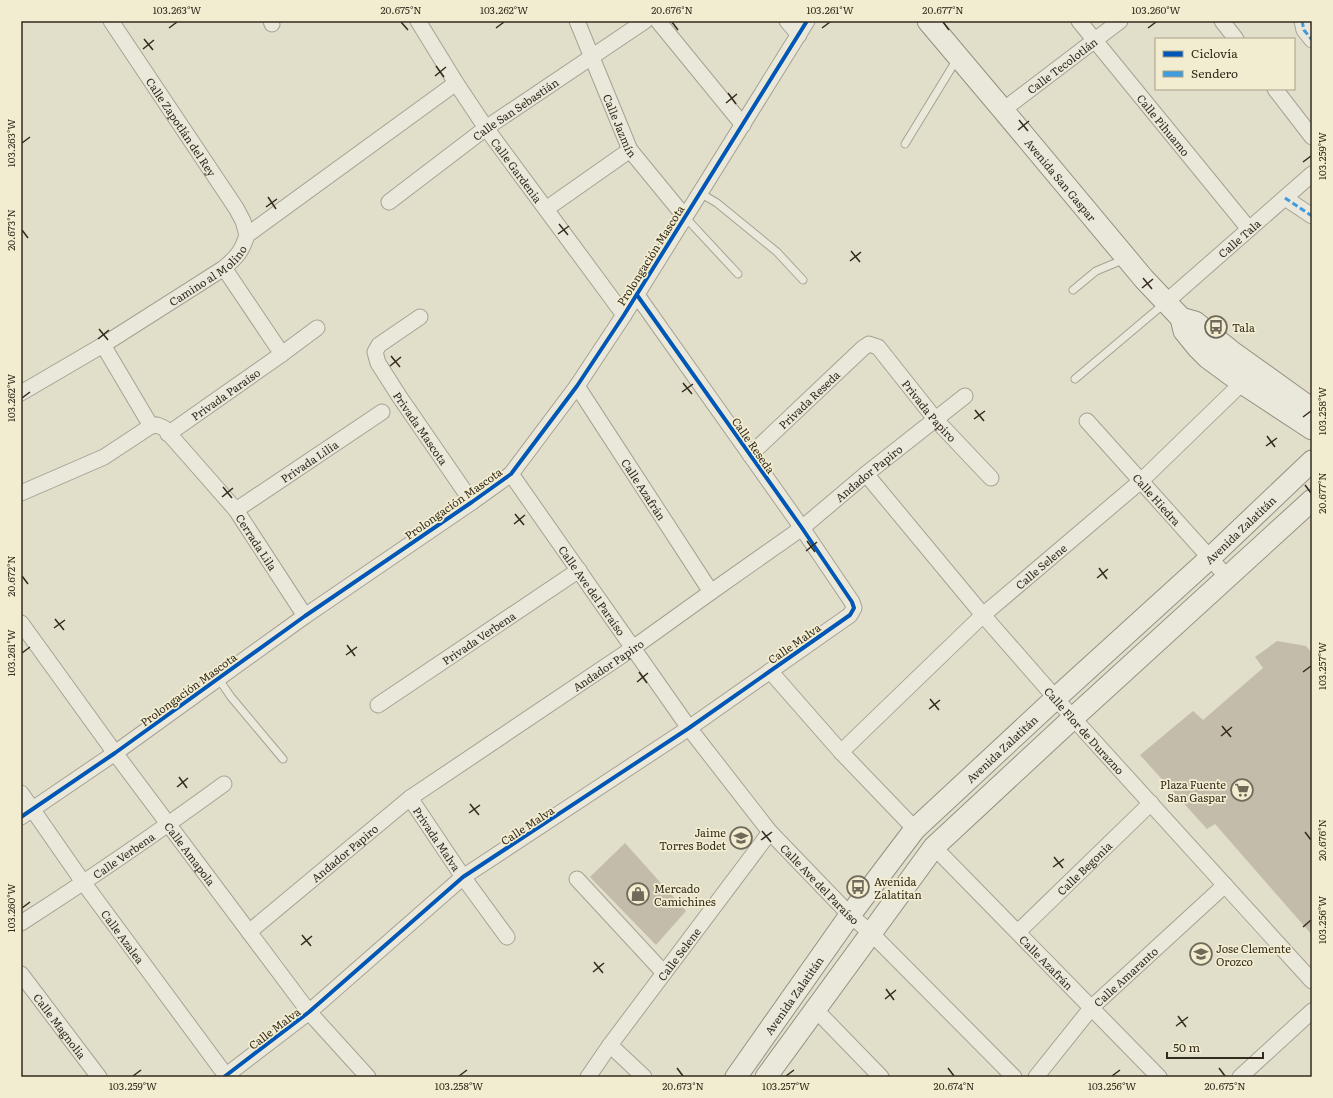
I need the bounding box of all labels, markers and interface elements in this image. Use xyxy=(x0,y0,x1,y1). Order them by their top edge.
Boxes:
text: 103.263°W xyxy=(153,2,201,17)
text: 20.675°N xyxy=(380,2,422,17)
text: 103.262°W xyxy=(480,2,528,17)
text: 20.676°N xyxy=(651,2,693,17)
text: 103.261°W xyxy=(806,2,854,17)
text: 20.677°N xyxy=(922,2,964,17)
text: 103.260°W xyxy=(1132,2,1181,17)
street label: Calle Tecolotlán xyxy=(1023,33,1100,97)
legend xyxy=(1155,38,1295,90)
text: Ciclovía xyxy=(1191,44,1238,62)
text: Sendero xyxy=(1191,64,1238,82)
street label: Calle Zapotlán del Rey xyxy=(143,74,221,180)
street label: Calle San Sebastián xyxy=(469,74,561,144)
street label: Calle Pihuamo xyxy=(1134,90,1194,159)
street label: Calle Jazmín xyxy=(600,91,641,161)
text: 103.263°W xyxy=(3,119,18,167)
text: 103.259°W xyxy=(1314,132,1329,180)
street label: Calle Gardenia xyxy=(488,134,546,206)
street label: Avenida San Gaspar xyxy=(1022,135,1101,225)
street label: Prolongación Mascota xyxy=(613,202,687,308)
text: 20.673°N xyxy=(3,209,18,251)
street label: Calle Tala xyxy=(1214,215,1264,261)
street label: Camino al Molino xyxy=(166,242,250,309)
bus stop icon: Tala xyxy=(1203,314,1229,340)
place label: Tala xyxy=(1232,319,1255,335)
street label: Privada Paraíso xyxy=(188,364,263,424)
street label: Privada Reseda xyxy=(775,366,843,432)
text: 103.262°W xyxy=(3,374,18,422)
street label: Privada Papiro xyxy=(899,376,960,445)
text: 103.258°W xyxy=(1314,387,1329,435)
street label: Privada Mascota xyxy=(390,388,452,468)
street label: Calle Reseda xyxy=(729,414,779,476)
street label: Privada Lilia xyxy=(277,436,341,486)
street label: Andador Papiro xyxy=(831,440,906,505)
street label: Calle Azafrán xyxy=(618,455,670,523)
street label: Prolongación Mascota xyxy=(401,463,505,543)
street label: Calle Hiedra xyxy=(1129,470,1185,529)
text: 20.677°N xyxy=(1314,472,1329,514)
street label: Avenida Zalatitán xyxy=(1201,492,1279,567)
street label: Cerrada Lila xyxy=(232,510,281,573)
street label: Calle Selene xyxy=(1012,539,1070,592)
street label: Calle Ave del Paraíso xyxy=(555,542,630,639)
text: 20.672°N xyxy=(3,555,18,597)
street label: Privada Verbena xyxy=(439,607,518,668)
street label: Calle Malva xyxy=(764,619,824,667)
text: 103.261°W xyxy=(3,629,18,677)
street label: Andador Papiro xyxy=(569,635,647,695)
text: 103.257°W xyxy=(1314,642,1329,690)
street label: Prolongación Mascota xyxy=(137,649,240,729)
street label: Calle Flor de Durazno xyxy=(1041,683,1128,778)
street label: Avenida Zalatitán xyxy=(962,711,1041,786)
place label: Plaza Fuente San Gaspar xyxy=(1160,776,1227,805)
supermarket icon: Plaza Fuente San Gaspar xyxy=(1229,777,1255,803)
street label: Calle Malva xyxy=(497,802,557,848)
street label: Privada Malva xyxy=(410,803,465,874)
street label: Calle Amapola xyxy=(161,818,219,889)
text: 20.676°N xyxy=(1314,819,1329,861)
street label: Andador Papiro xyxy=(307,820,381,885)
place label: Jaime Torres Bodet xyxy=(659,824,727,853)
school or university icon: Jaime Torres Bodet xyxy=(728,825,754,851)
street label: Calle Verbena xyxy=(89,828,158,882)
street label: Calle Begonia xyxy=(1053,837,1115,898)
street label: Calle Ave del Paraíso xyxy=(777,840,863,928)
place label: Avenida Zalatitan xyxy=(874,873,922,902)
bus stop icon: Avenida Zalatitan xyxy=(845,874,871,900)
place label: Mercado Camichines xyxy=(654,880,716,909)
shop icon: Mercado Camichines xyxy=(625,881,651,907)
text: 103.260°W xyxy=(3,883,18,932)
text: 103.256°W xyxy=(1314,896,1329,944)
street label: Calle Azalea xyxy=(98,906,148,967)
street label: Calle Selene xyxy=(653,924,704,984)
street label: Calle Azafrán xyxy=(1016,931,1077,993)
place label: Jose Clemente Orozco xyxy=(1216,940,1291,969)
school or university icon: Jose Clemente Orozco xyxy=(1188,941,1214,967)
street label: Calle Amaranto xyxy=(1090,943,1161,1010)
street label: Avenida Zalatitán xyxy=(760,953,827,1038)
street label: Calle Magnolia xyxy=(30,990,90,1062)
street label: Calle Malva xyxy=(245,1003,303,1053)
scale bar xyxy=(1167,1034,1263,1060)
text: 50 m xyxy=(1173,1038,1200,1056)
text: 103.259°W xyxy=(109,1078,157,1093)
text: 103.258°W xyxy=(435,1078,483,1093)
text: 20.673°N xyxy=(662,1078,704,1093)
text: 103.257°W xyxy=(762,1078,810,1093)
text: 20.674°N xyxy=(934,1078,974,1093)
text: 103.256°W xyxy=(1088,1078,1136,1093)
text: 20.675°N xyxy=(1204,1078,1246,1093)

